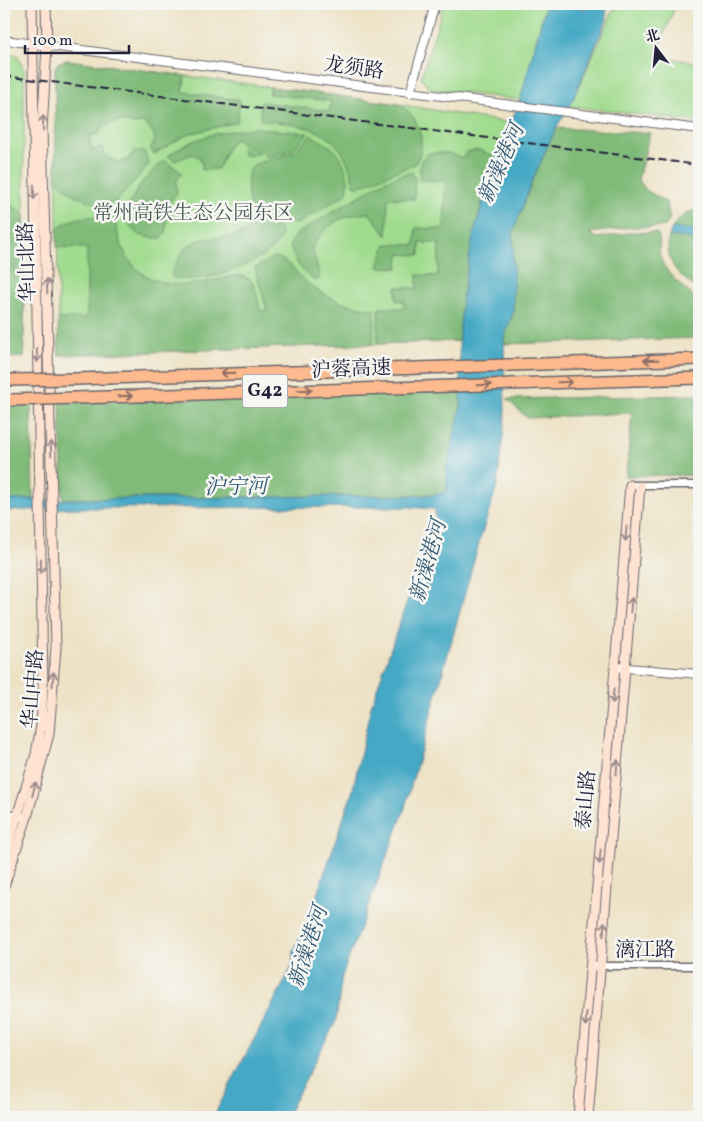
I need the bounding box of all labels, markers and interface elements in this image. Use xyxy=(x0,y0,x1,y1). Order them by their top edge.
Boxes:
scale bar xyxy=(25,22,129,54)
north arrow xyxy=(630,22,680,72)
text: 北 xyxy=(643,26,662,48)
text: 100 m xyxy=(32,31,72,52)
street label: 龙须路 xyxy=(322,51,386,87)
one-way arrow xyxy=(38,116,47,132)
water label: 新澡港河 xyxy=(472,116,534,208)
one-way arrow xyxy=(29,184,39,200)
park label: 常州高铁生态公园东区 xyxy=(93,200,293,228)
street label: 华山北路 xyxy=(13,222,43,302)
one-way arrow xyxy=(42,278,51,294)
one-way arrow xyxy=(32,346,42,363)
street label: 沪蓉高速 xyxy=(311,355,391,385)
one-way arrow xyxy=(643,355,659,365)
one-way arrow xyxy=(220,368,236,377)
road number: G42 xyxy=(242,374,288,408)
one-way arrow xyxy=(556,377,573,387)
one-way arrow xyxy=(476,380,492,389)
one-way arrow xyxy=(296,385,313,395)
one-way arrow xyxy=(116,391,133,401)
one-way arrow xyxy=(46,440,56,456)
water label: 沪宁河 xyxy=(204,473,272,503)
water label: 新澡港河 xyxy=(403,513,456,605)
one-way arrow xyxy=(621,525,631,541)
one-way arrow xyxy=(36,558,46,574)
one-way arrow xyxy=(626,598,635,614)
street label: 华山中路 xyxy=(17,648,51,730)
one-way arrow xyxy=(49,671,58,687)
one-way arrow xyxy=(608,687,618,703)
one-way arrow xyxy=(613,759,622,775)
street label: 泰山路 xyxy=(570,769,604,831)
one-way arrow xyxy=(30,782,39,798)
one-way arrow xyxy=(595,849,604,865)
water label: 新澡港河 xyxy=(282,899,337,991)
one-way arrow xyxy=(599,921,609,937)
street label: 漓江路 xyxy=(615,937,675,965)
one-way arrow xyxy=(582,1011,591,1027)

